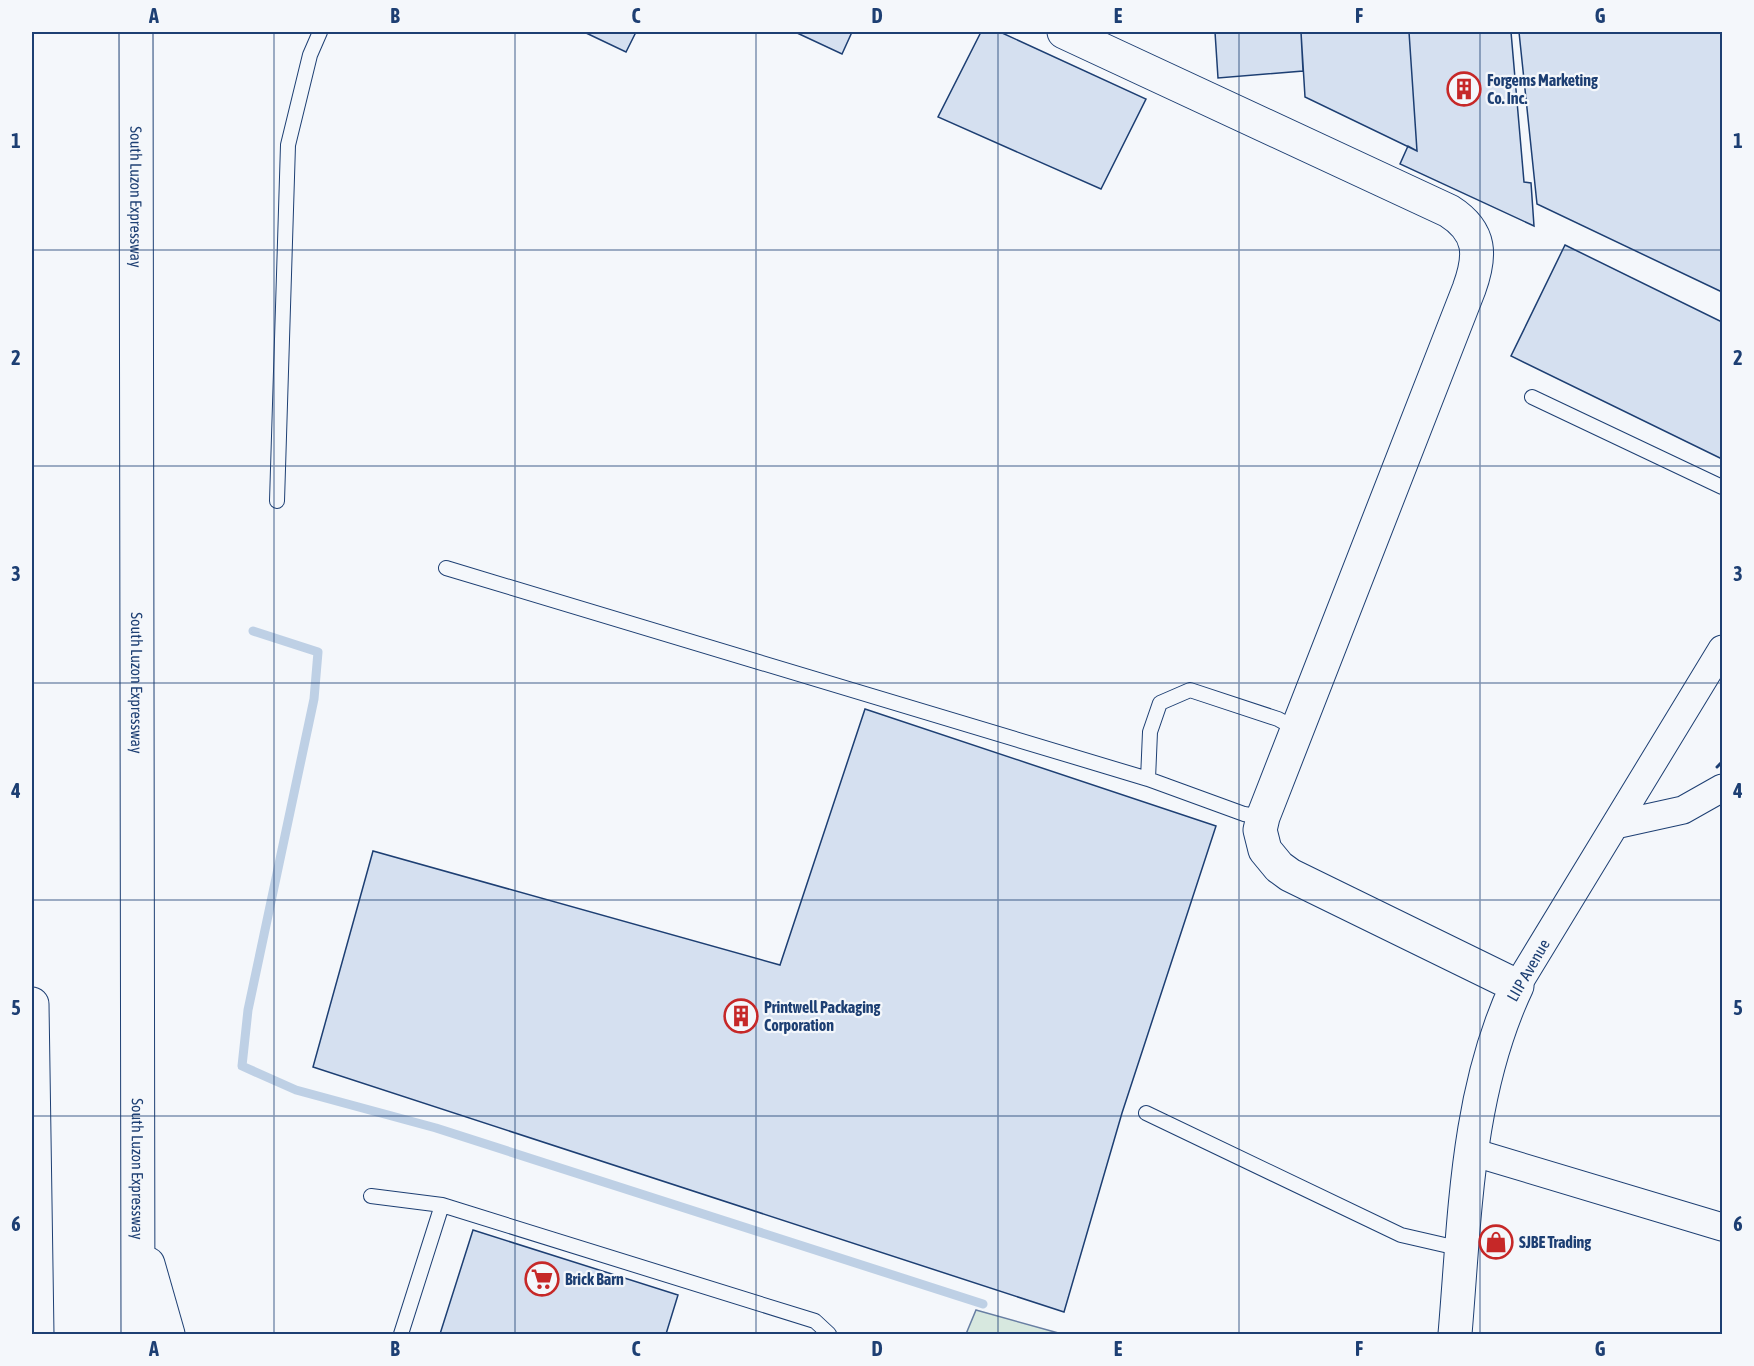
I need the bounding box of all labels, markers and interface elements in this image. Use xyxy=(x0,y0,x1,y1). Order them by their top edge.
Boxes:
text: A xyxy=(148,4,159,27)
text: B xyxy=(390,4,400,27)
text: C xyxy=(632,4,641,27)
text: D xyxy=(871,4,883,27)
text: E xyxy=(1114,4,1123,27)
text: F xyxy=(1355,4,1363,27)
text: G xyxy=(1595,4,1606,27)
building icon: Forgems Marketing Co. Inc. xyxy=(1446,71,1482,107)
place label: Forgems Marketing Co. Inc. xyxy=(1487,71,1598,107)
street label: South Luzon Expressway xyxy=(126,126,145,268)
text: 1 xyxy=(11,129,21,152)
text: 1 xyxy=(1733,129,1743,152)
text: 2 xyxy=(11,346,21,369)
text: 2 xyxy=(1733,346,1743,369)
text: 3 xyxy=(11,562,21,585)
text: 3 xyxy=(1733,562,1743,585)
street label: South Luzon Expressway xyxy=(127,612,146,754)
text: 4 xyxy=(10,779,21,802)
text: 4 xyxy=(1732,779,1743,802)
street label: LIIP Avenue xyxy=(1503,936,1553,1004)
text: 5 xyxy=(11,996,21,1019)
text: 5 xyxy=(1733,996,1743,1019)
building icon: Printwell Packaging Corporation xyxy=(723,998,759,1034)
place label: Printwell Packaging Corporation xyxy=(764,998,881,1034)
street label: South Luzon Expressway xyxy=(128,1098,147,1240)
text: 6 xyxy=(11,1212,21,1235)
text: 6 xyxy=(1733,1212,1743,1235)
shop icon: SJBE Trading xyxy=(1478,1224,1514,1260)
place label: SJBE Trading xyxy=(1519,1233,1591,1251)
supermarket icon: Brick Barn xyxy=(524,1261,560,1297)
place label: Brick Barn xyxy=(565,1270,624,1288)
text: A xyxy=(148,1337,159,1360)
text: B xyxy=(390,1337,400,1360)
text: C xyxy=(632,1337,641,1360)
text: D xyxy=(871,1337,883,1360)
text: E xyxy=(1114,1337,1123,1360)
text: F xyxy=(1355,1337,1363,1360)
text: G xyxy=(1595,1337,1606,1360)

